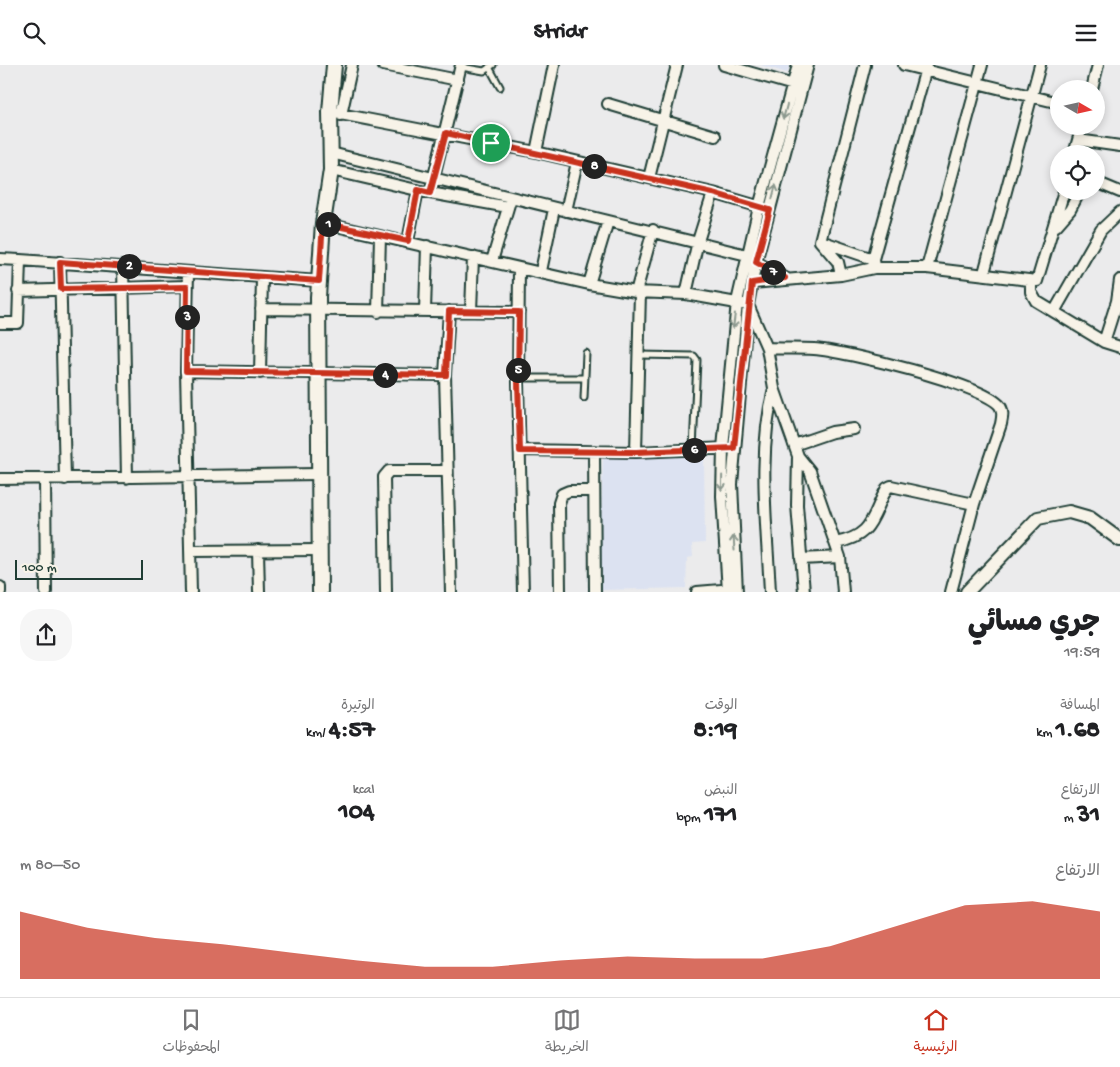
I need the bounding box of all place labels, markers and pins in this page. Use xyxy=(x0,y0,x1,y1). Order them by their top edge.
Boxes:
pin xyxy=(470,122,512,164)
pin: 8 xyxy=(582,153,606,179)
pin: 1 xyxy=(316,211,340,237)
pin: 2 xyxy=(116,253,142,279)
pin: 7 xyxy=(760,259,786,285)
pin: 3 xyxy=(174,305,200,329)
pin: 5 xyxy=(506,357,530,383)
pin: 4 xyxy=(372,363,398,387)
pin: 6 xyxy=(682,437,706,463)

